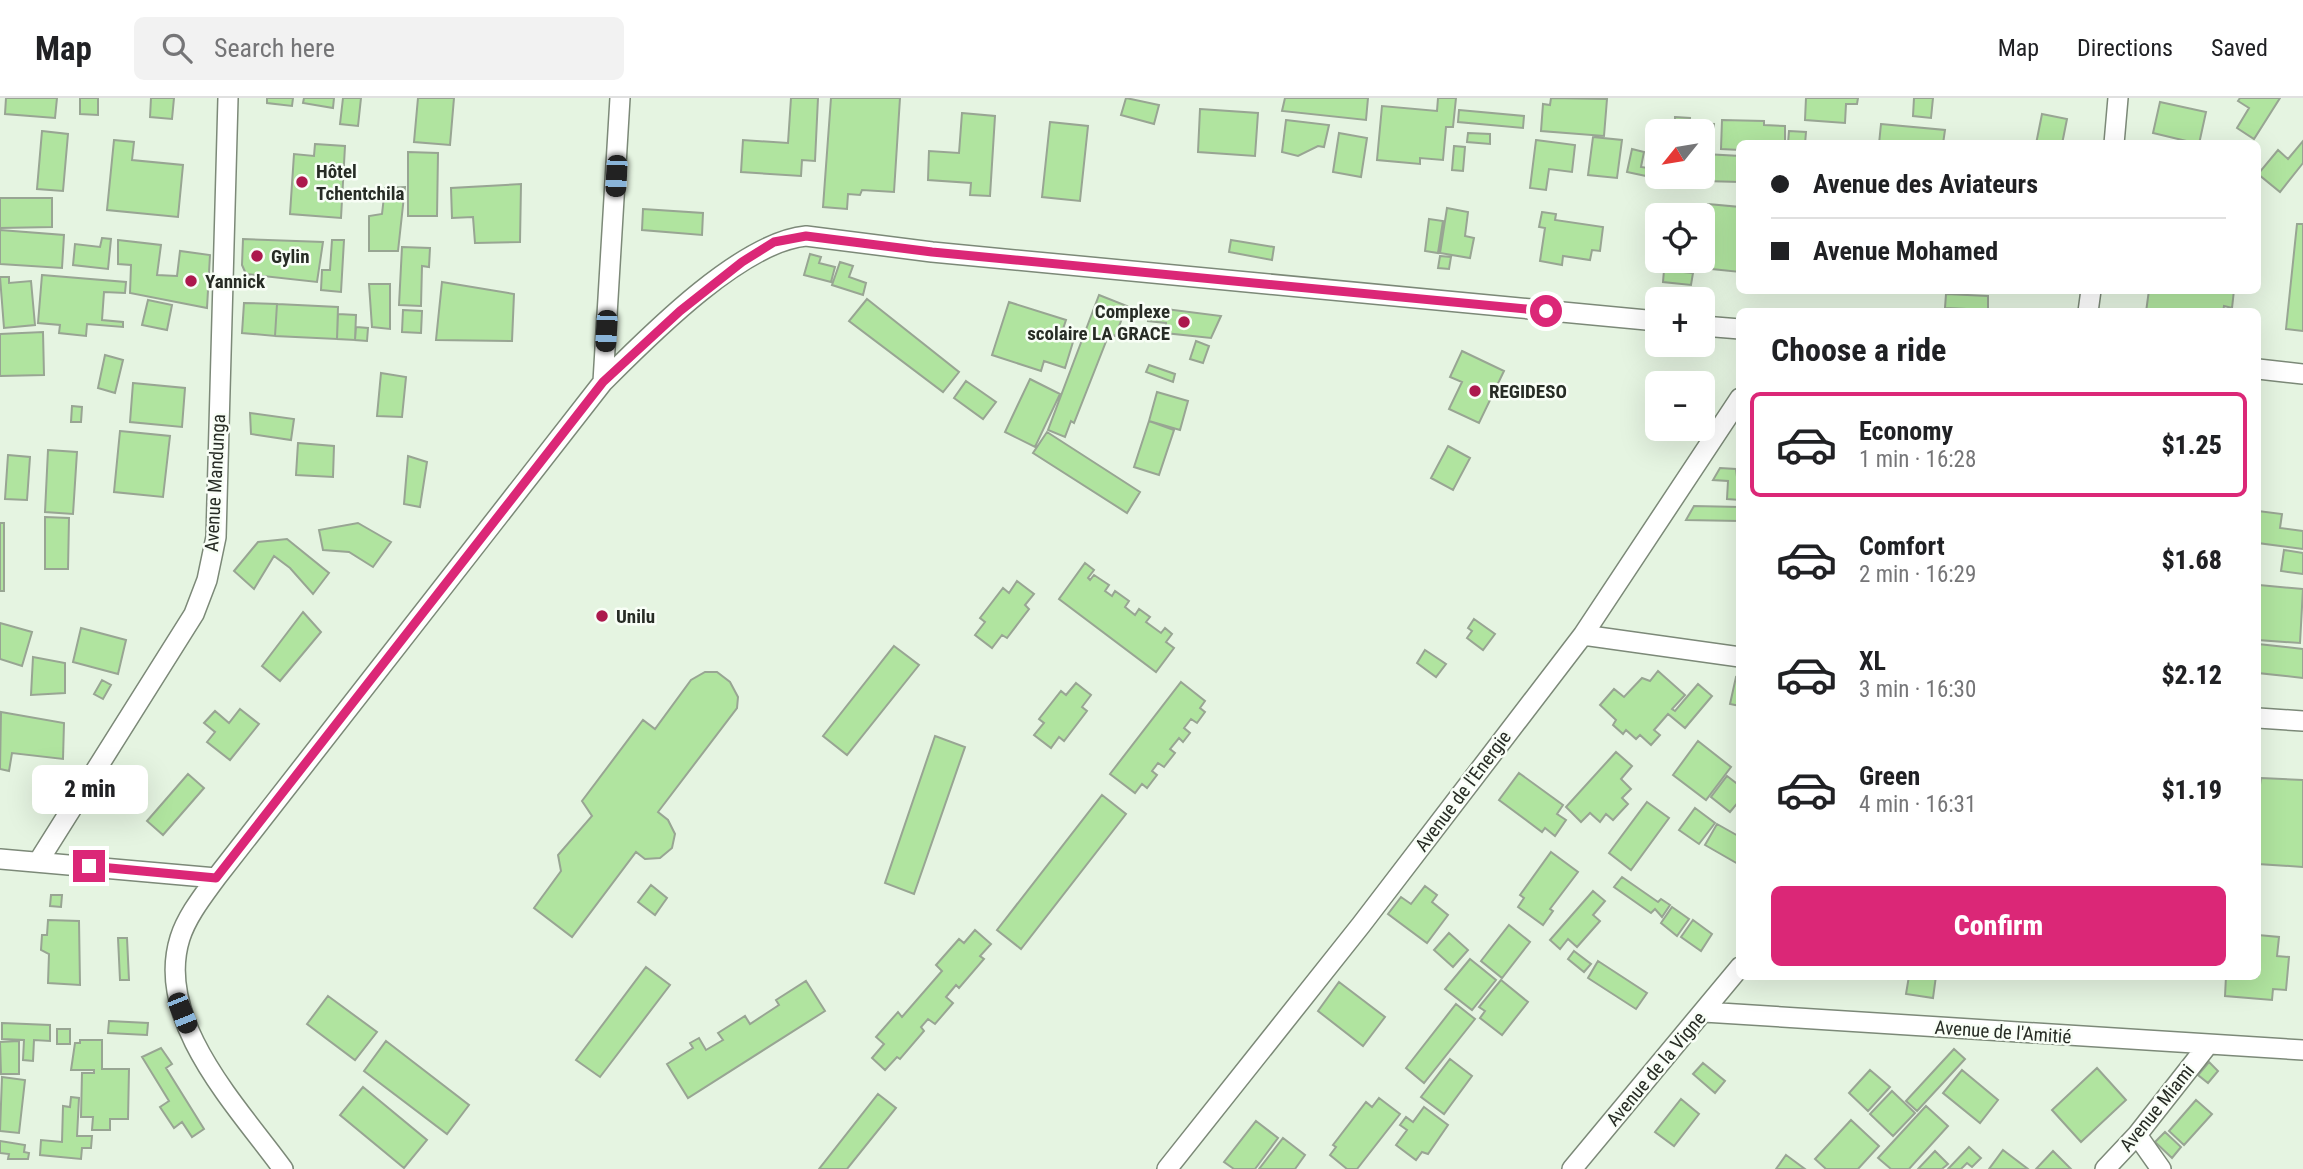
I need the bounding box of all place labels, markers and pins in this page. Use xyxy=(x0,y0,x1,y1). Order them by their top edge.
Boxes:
place label: Hôtel Tchentchila xyxy=(316,160,405,205)
marker: Hôtel Tchentchila xyxy=(294,174,310,190)
place label: Gylin xyxy=(271,245,310,268)
marker: Gylin xyxy=(249,248,265,264)
place label: Yannick xyxy=(205,270,266,293)
marker: Yannick xyxy=(183,273,199,289)
place label: Complexe scolaire LA GRACE xyxy=(1027,300,1170,345)
marker: Complexe scolaire LA GRACE xyxy=(1176,314,1192,330)
place label: REGIDESO xyxy=(1489,380,1567,403)
marker: REGIDESO xyxy=(1467,383,1483,399)
place label: Unilu xyxy=(616,605,655,628)
marker: Unilu xyxy=(594,608,610,624)

